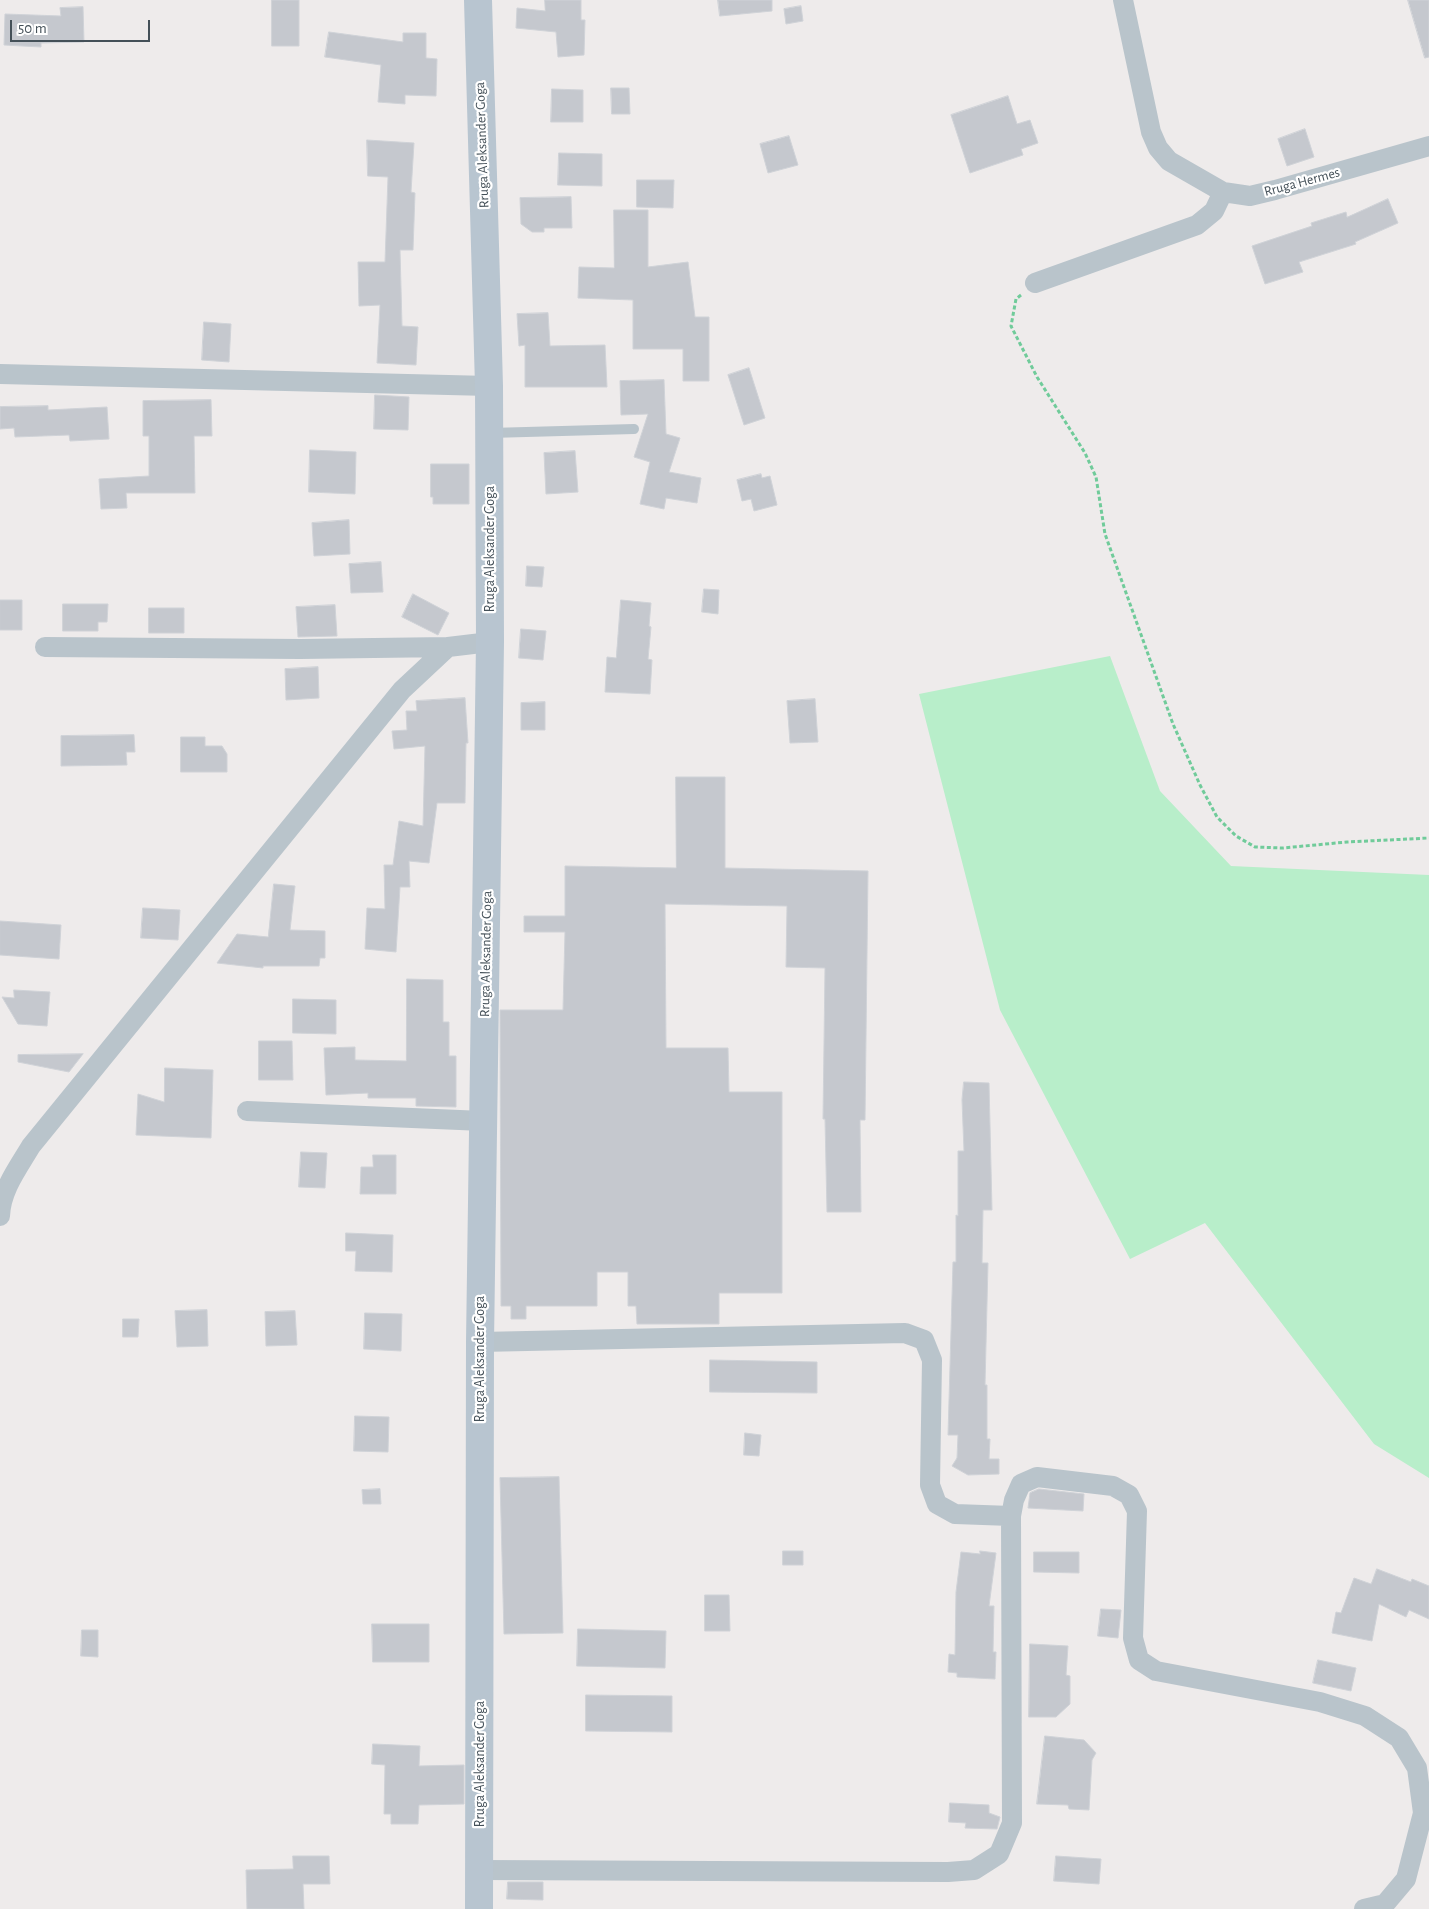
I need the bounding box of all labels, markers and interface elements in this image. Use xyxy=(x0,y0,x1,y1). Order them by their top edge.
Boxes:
scale bar xyxy=(12,10,152,42)
text: 50 m xyxy=(18,21,47,36)
street label: Rruga Aleksander Goga xyxy=(471,82,493,208)
street label: Rruga Hermes xyxy=(1262,164,1342,200)
street label: Rruga Aleksander Goga xyxy=(482,486,498,612)
street label: Rruga Aleksander Goga xyxy=(476,891,496,1017)
street label: Rruga Aleksander Goga xyxy=(472,1296,488,1422)
street label: Rruga Aleksander Goga xyxy=(472,1701,488,1827)

